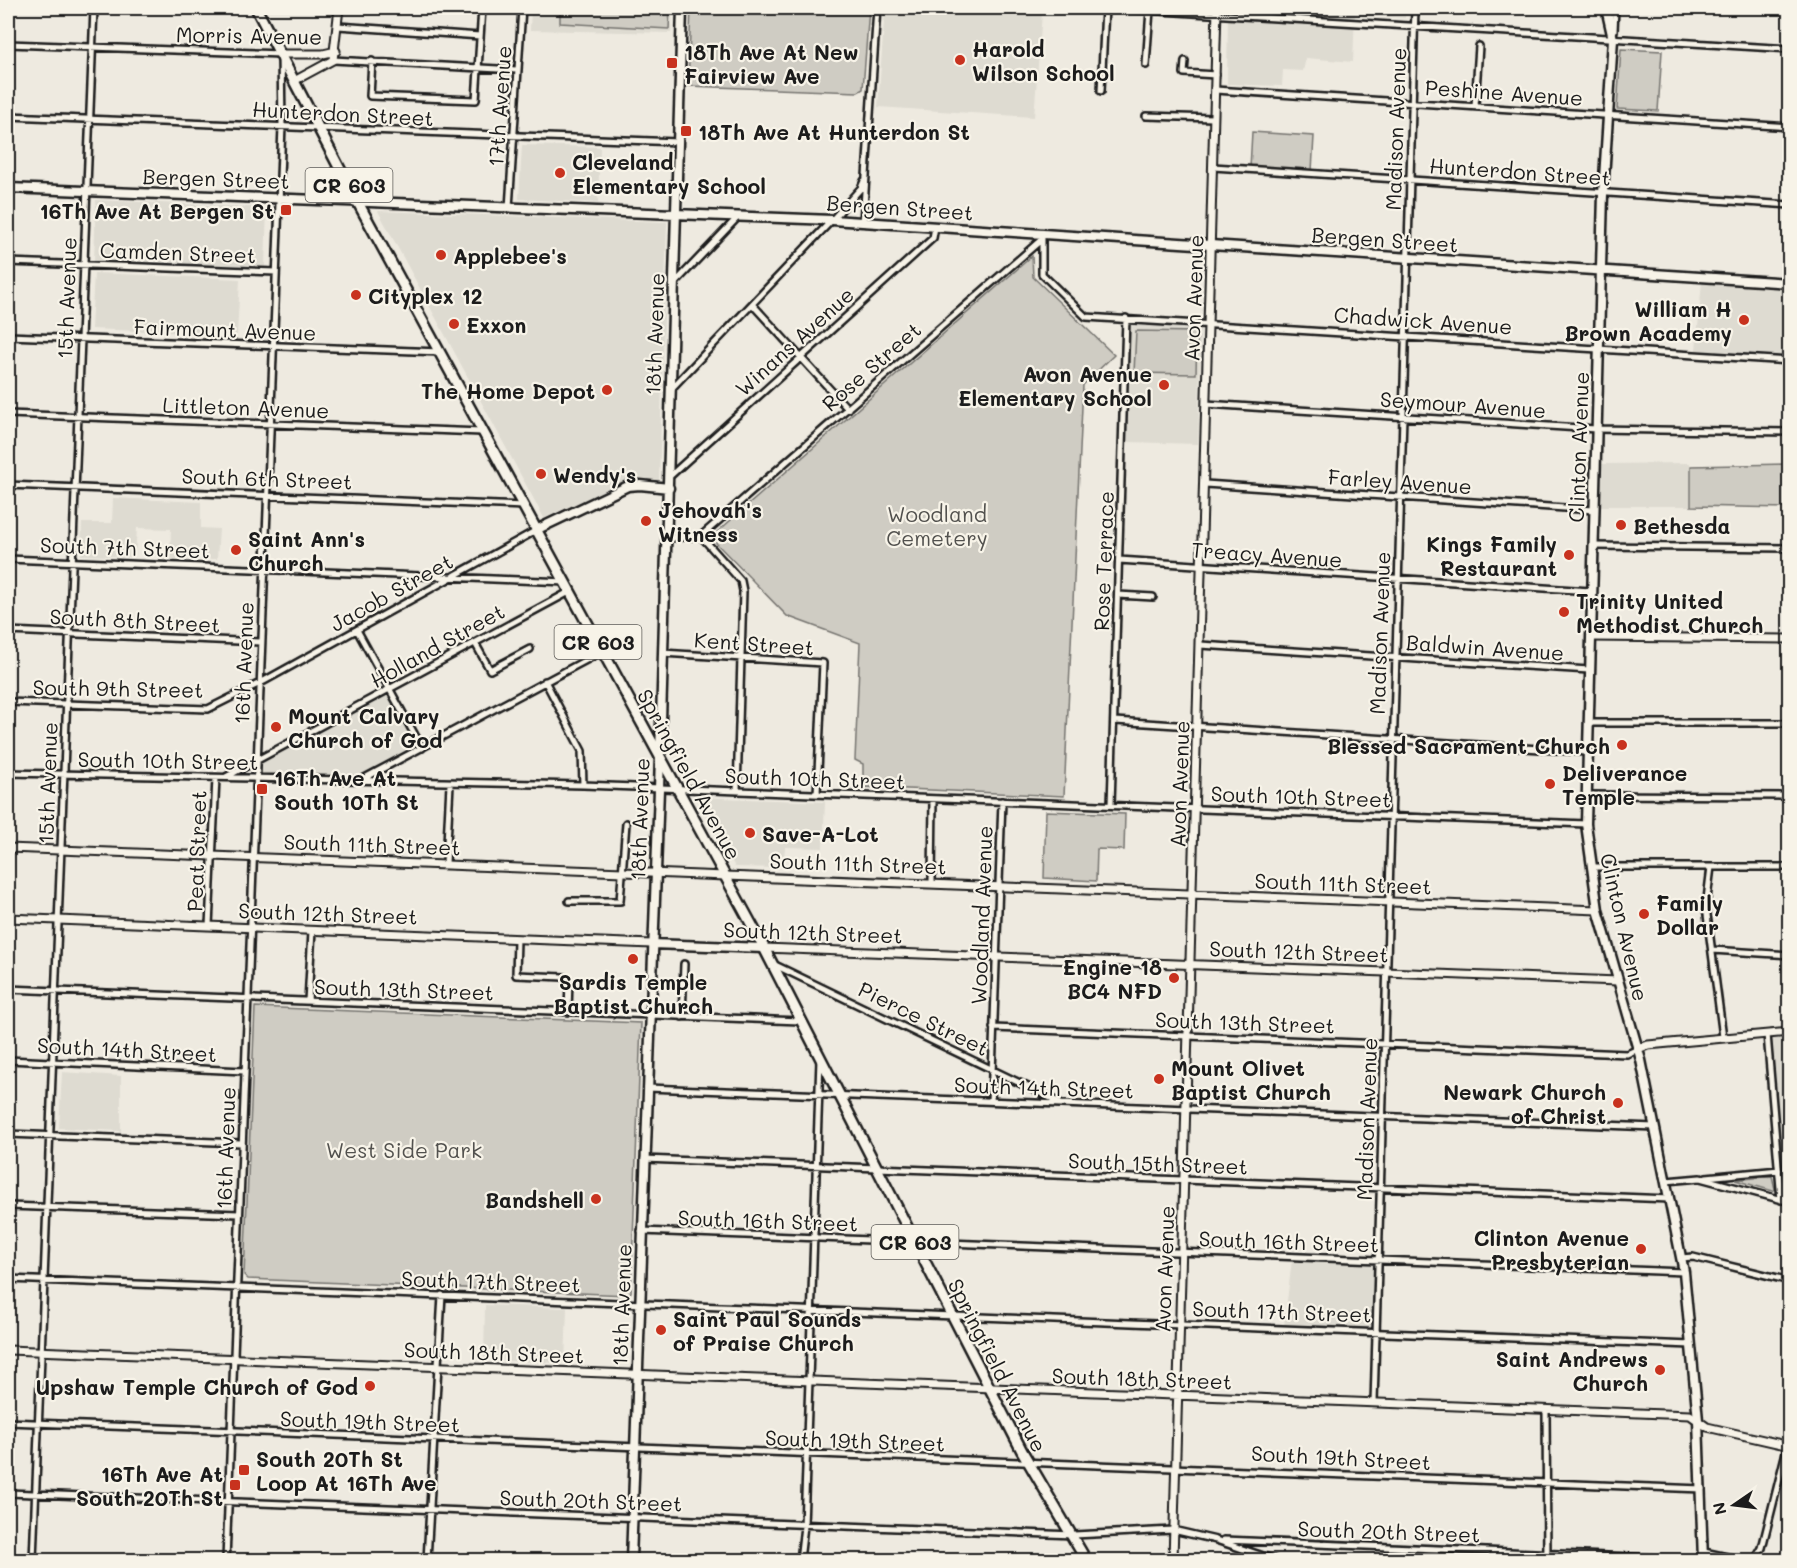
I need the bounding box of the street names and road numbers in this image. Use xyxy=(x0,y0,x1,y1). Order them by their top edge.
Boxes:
street label: Morris Avenue xyxy=(176,20,322,50)
street label: 17th Avenue xyxy=(481,44,517,168)
street label: Madison Avenue xyxy=(1379,47,1411,211)
street label: Peshine Avenue xyxy=(1424,73,1584,111)
street label: Hunterdon Street xyxy=(251,95,435,131)
street label: Hunterdon Street xyxy=(1428,151,1612,191)
street label: Bergen Street xyxy=(142,162,290,194)
road number: CR 603 xyxy=(306,168,392,202)
street label: Bergen Street xyxy=(826,188,974,226)
street label: Bergen Street xyxy=(1311,220,1459,258)
street label: Avon Avenue xyxy=(1177,234,1209,362)
street label: Camden Street xyxy=(99,236,257,268)
street label: 15th Avenue xyxy=(50,237,82,359)
street label: 18th Avenue xyxy=(638,272,670,396)
street label: Winans Avenue xyxy=(729,281,859,401)
street label: Chadwick Avenue xyxy=(1333,300,1513,340)
street label: Fairmount Avenue xyxy=(133,312,317,346)
street label: Rose Street xyxy=(816,316,926,416)
street label: Clinton Avenue xyxy=(1562,371,1594,523)
street label: Seymour Avenue xyxy=(1379,385,1547,423)
street label: Littleton Avenue xyxy=(162,391,330,423)
street label: South 6th Street xyxy=(181,462,353,494)
street label: Farley Avenue xyxy=(1327,463,1473,499)
street label: Rose Terrace xyxy=(1087,491,1119,631)
street label: South 7th Street xyxy=(40,531,210,563)
street label: Treacy Avenue xyxy=(1191,535,1343,573)
street label: Jacob Street xyxy=(325,547,457,637)
street label: Madison Avenue xyxy=(1363,551,1395,715)
street label: Holland Street xyxy=(365,597,509,693)
street label: 16th Avenue xyxy=(227,601,259,725)
street label: South 8th Street xyxy=(49,602,221,638)
road number: CR 603 xyxy=(554,625,642,659)
street label: Kent Street xyxy=(693,625,815,661)
street label: Baldwin Avenue xyxy=(1405,628,1565,666)
street label: South 9th Street xyxy=(32,673,204,703)
street label: Springfield Avenue xyxy=(632,684,748,864)
street label: Avon Avenue xyxy=(1163,720,1195,848)
street label: 15th Avenue xyxy=(31,722,63,844)
street label: South 10th Street xyxy=(77,745,259,775)
street label: 18th Avenue xyxy=(623,757,655,881)
street label: South 10th Street xyxy=(724,761,906,795)
street label: South 10th Street xyxy=(1210,779,1392,813)
street label: Peat Street xyxy=(180,790,212,912)
street label: Woodland Avenue xyxy=(964,825,998,1005)
street label: South 11th Street xyxy=(283,827,461,861)
street label: South 11th Street xyxy=(769,846,947,880)
street label: Clinton Avenue xyxy=(1595,850,1655,1004)
street label: South 11th Street xyxy=(1254,866,1432,900)
street label: South 12th Street xyxy=(238,896,418,930)
street label: South 12th Street xyxy=(723,915,903,949)
street label: South 12th Street xyxy=(1209,934,1389,968)
street label: South 13th Street xyxy=(314,972,494,1006)
street label: Pierce Street xyxy=(854,975,994,1061)
street label: South 13th Street xyxy=(1155,1005,1335,1039)
street label: South 14th Street xyxy=(36,1031,218,1067)
street label: Madison Avenue xyxy=(1350,1037,1382,1201)
street label: South 14th Street xyxy=(954,1070,1134,1104)
street label: 16th Avenue xyxy=(209,1086,241,1210)
street label: South 15th Street xyxy=(1068,1146,1248,1180)
street label: South 16th Street xyxy=(677,1203,859,1237)
street label: Avon Avenue xyxy=(1148,1205,1180,1333)
street label: South 16th Street xyxy=(1198,1224,1380,1258)
road number: CR 603 xyxy=(872,1225,958,1259)
street label: 18th Avenue xyxy=(605,1243,637,1367)
street label: South 17th Street xyxy=(401,1264,581,1298)
street label: Springfield Avenue xyxy=(943,1274,1053,1456)
street label: South 17th Street xyxy=(1192,1294,1372,1328)
street label: South 18th Street xyxy=(403,1335,585,1369)
street label: South 18th Street xyxy=(1051,1361,1233,1395)
street label: South 19th Street xyxy=(280,1404,460,1438)
street label: South 19th Street xyxy=(765,1423,945,1457)
street label: South 19th Street xyxy=(1250,1439,1432,1475)
street label: South 20th Street xyxy=(499,1483,683,1517)
street label: South 20th Street xyxy=(1297,1514,1481,1548)

